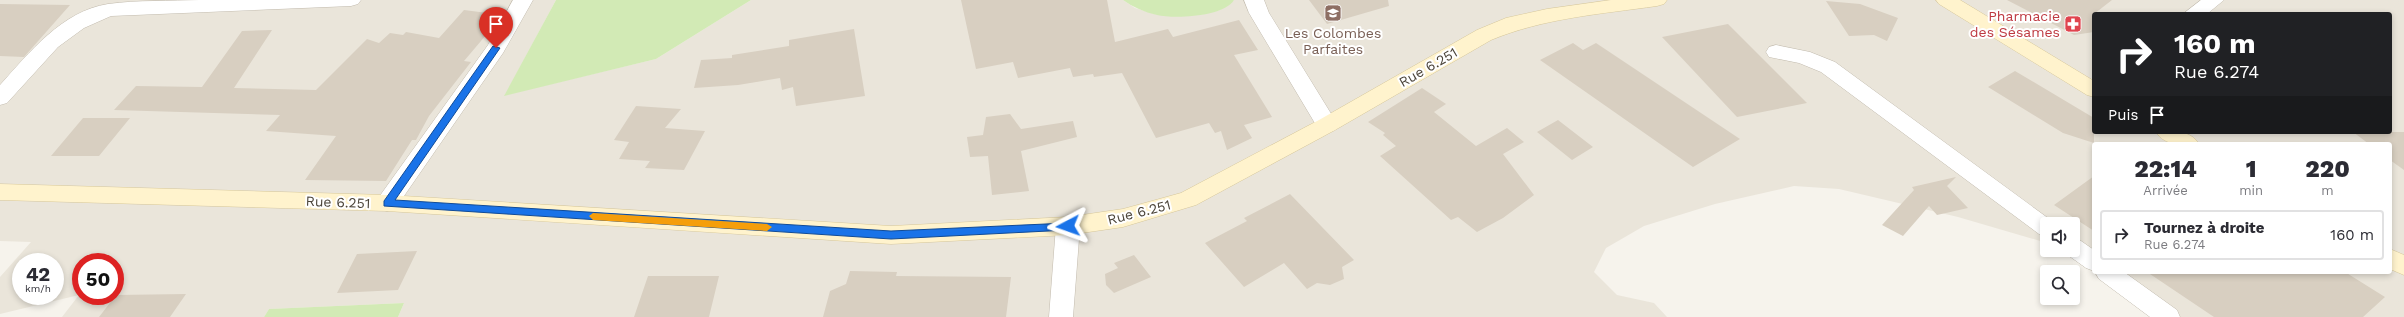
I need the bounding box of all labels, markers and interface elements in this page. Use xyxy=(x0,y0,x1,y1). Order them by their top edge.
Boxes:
school or university icon: Les Colombes Parfaites xyxy=(1323,3,1343,23)
pin xyxy=(479,7.0,513,48)
place label: Pharmacie des Sésames xyxy=(1970,8,2060,40)
icon: arrive xyxy=(485,13,507,35)
pharmacy icon: Pharmacie des Sésames xyxy=(2063,14,2083,34)
place label: Les Colombes Parfaites xyxy=(1285,25,1381,57)
text: 160 m xyxy=(2174,27,2256,60)
icon: right xyxy=(2108,28,2160,80)
street label: Rue 6.251 xyxy=(1396,44,1460,90)
text: Rue 6.274 xyxy=(2174,61,2259,82)
icon: arrive xyxy=(2146,104,2168,126)
text: Puis xyxy=(2108,106,2138,124)
text: 22:14 xyxy=(2134,155,2197,183)
text: 1 xyxy=(2246,155,2256,183)
text: 220 xyxy=(2305,155,2350,183)
text: Arrivée xyxy=(2143,183,2188,198)
text: min xyxy=(2239,183,2263,198)
text: m xyxy=(2321,183,2334,198)
street label: Rue 6.251 xyxy=(305,193,371,211)
street label: Rue 6.251 xyxy=(1106,196,1172,228)
position arrow xyxy=(1047,205,1089,247)
map controls xyxy=(2040,217,2080,305)
button: sound xyxy=(2040,217,2080,257)
text: Tournez à droite xyxy=(2144,219,2264,237)
icon: right xyxy=(2110,224,2132,246)
text: 160 m xyxy=(2330,226,2374,244)
text: Rue 6.274 xyxy=(2144,237,2206,252)
speed limit sign: 50 xyxy=(72,253,124,305)
text: 42 xyxy=(26,262,50,286)
button: search xyxy=(2040,265,2080,305)
text: km/h xyxy=(25,283,51,294)

